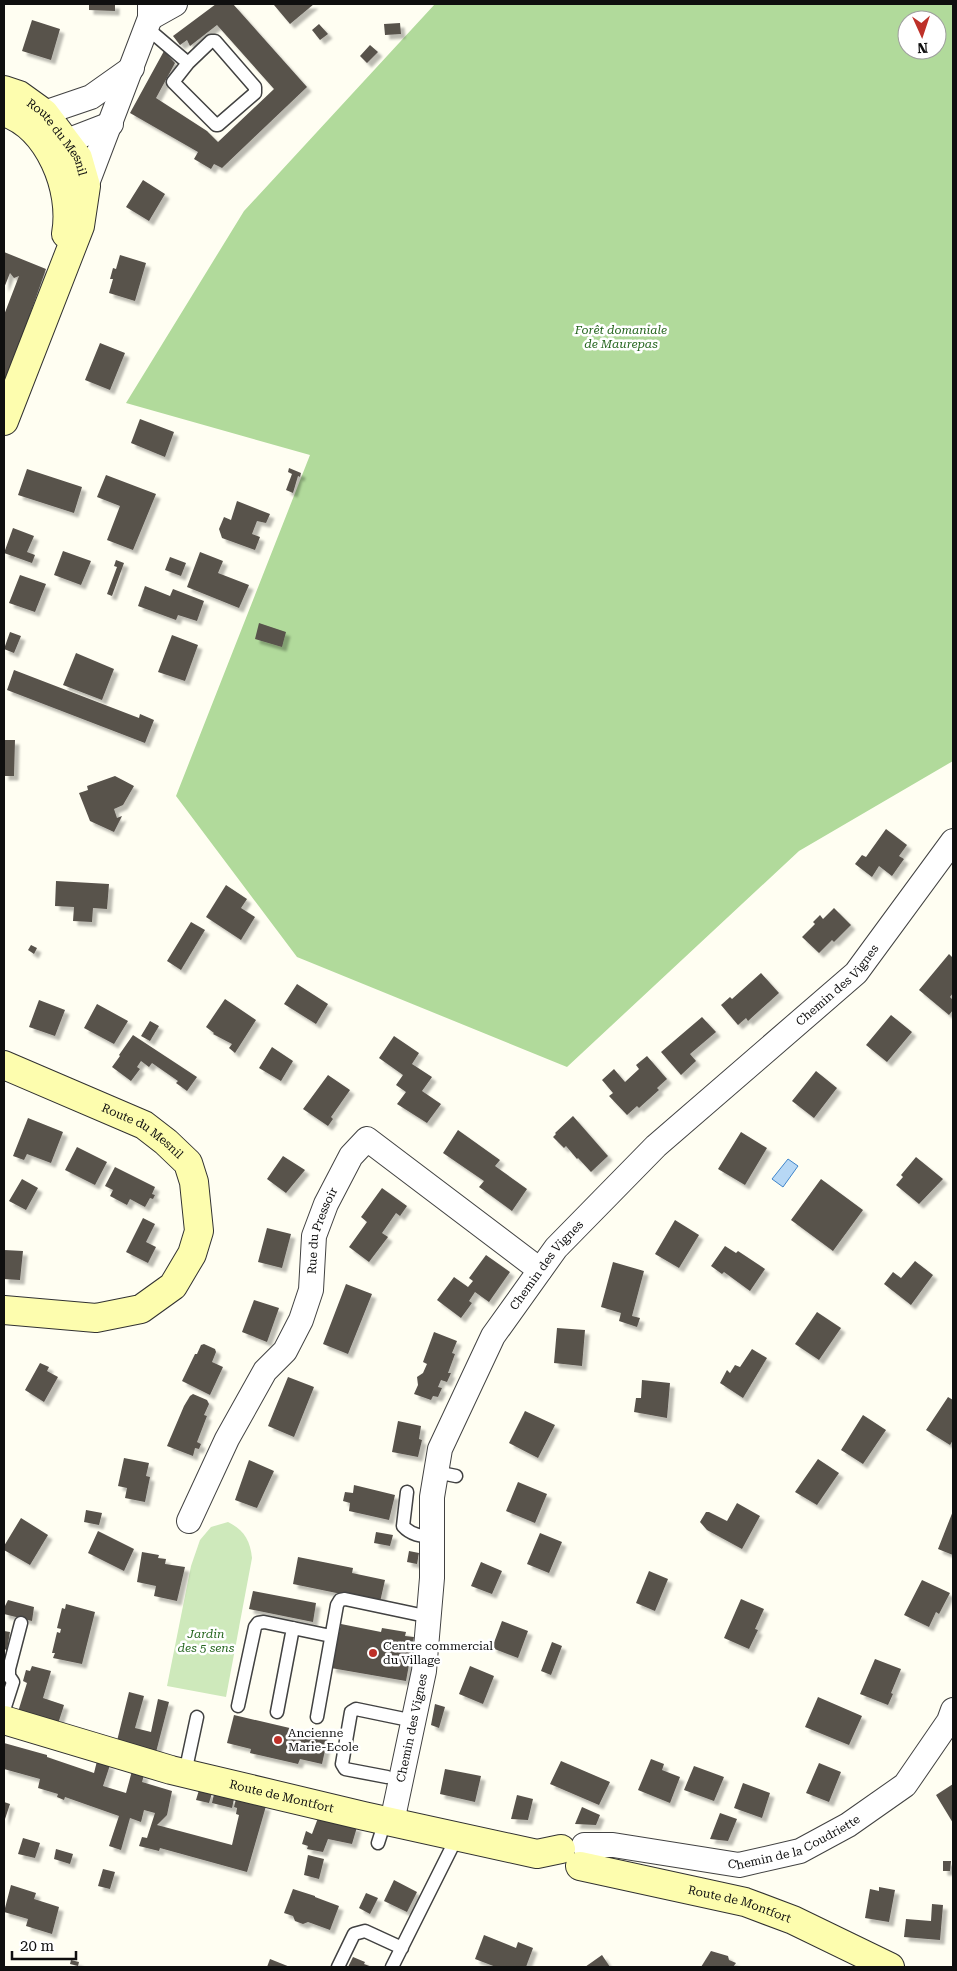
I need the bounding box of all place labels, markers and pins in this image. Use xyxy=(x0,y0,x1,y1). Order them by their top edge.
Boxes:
place label: Centre commercial du Village xyxy=(383,1639,493,1667)
marker: Centre commercial du Village xyxy=(367,1647,379,1659)
place label: Ancienne Marie-Ecole xyxy=(288,1726,359,1754)
marker: Ancienne Marie-Ecole xyxy=(272,1734,284,1746)

